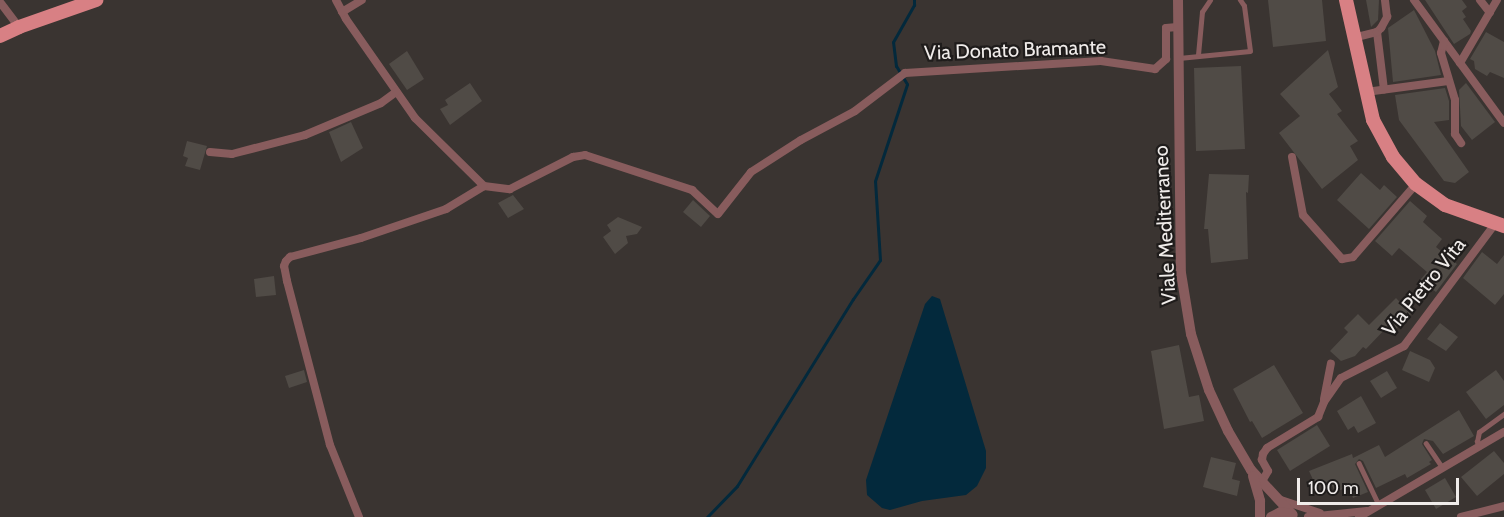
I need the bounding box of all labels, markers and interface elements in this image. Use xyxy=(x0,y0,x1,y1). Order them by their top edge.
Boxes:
street label: Via Donato Bramante xyxy=(924,35,1106,65)
street label: Viale Mediterraneo xyxy=(1149,145,1181,305)
street label: Via Pietro Vita xyxy=(1377,233,1471,341)
scale bar xyxy=(1300,466,1462,504)
text: 100 m xyxy=(1308,477,1359,499)

